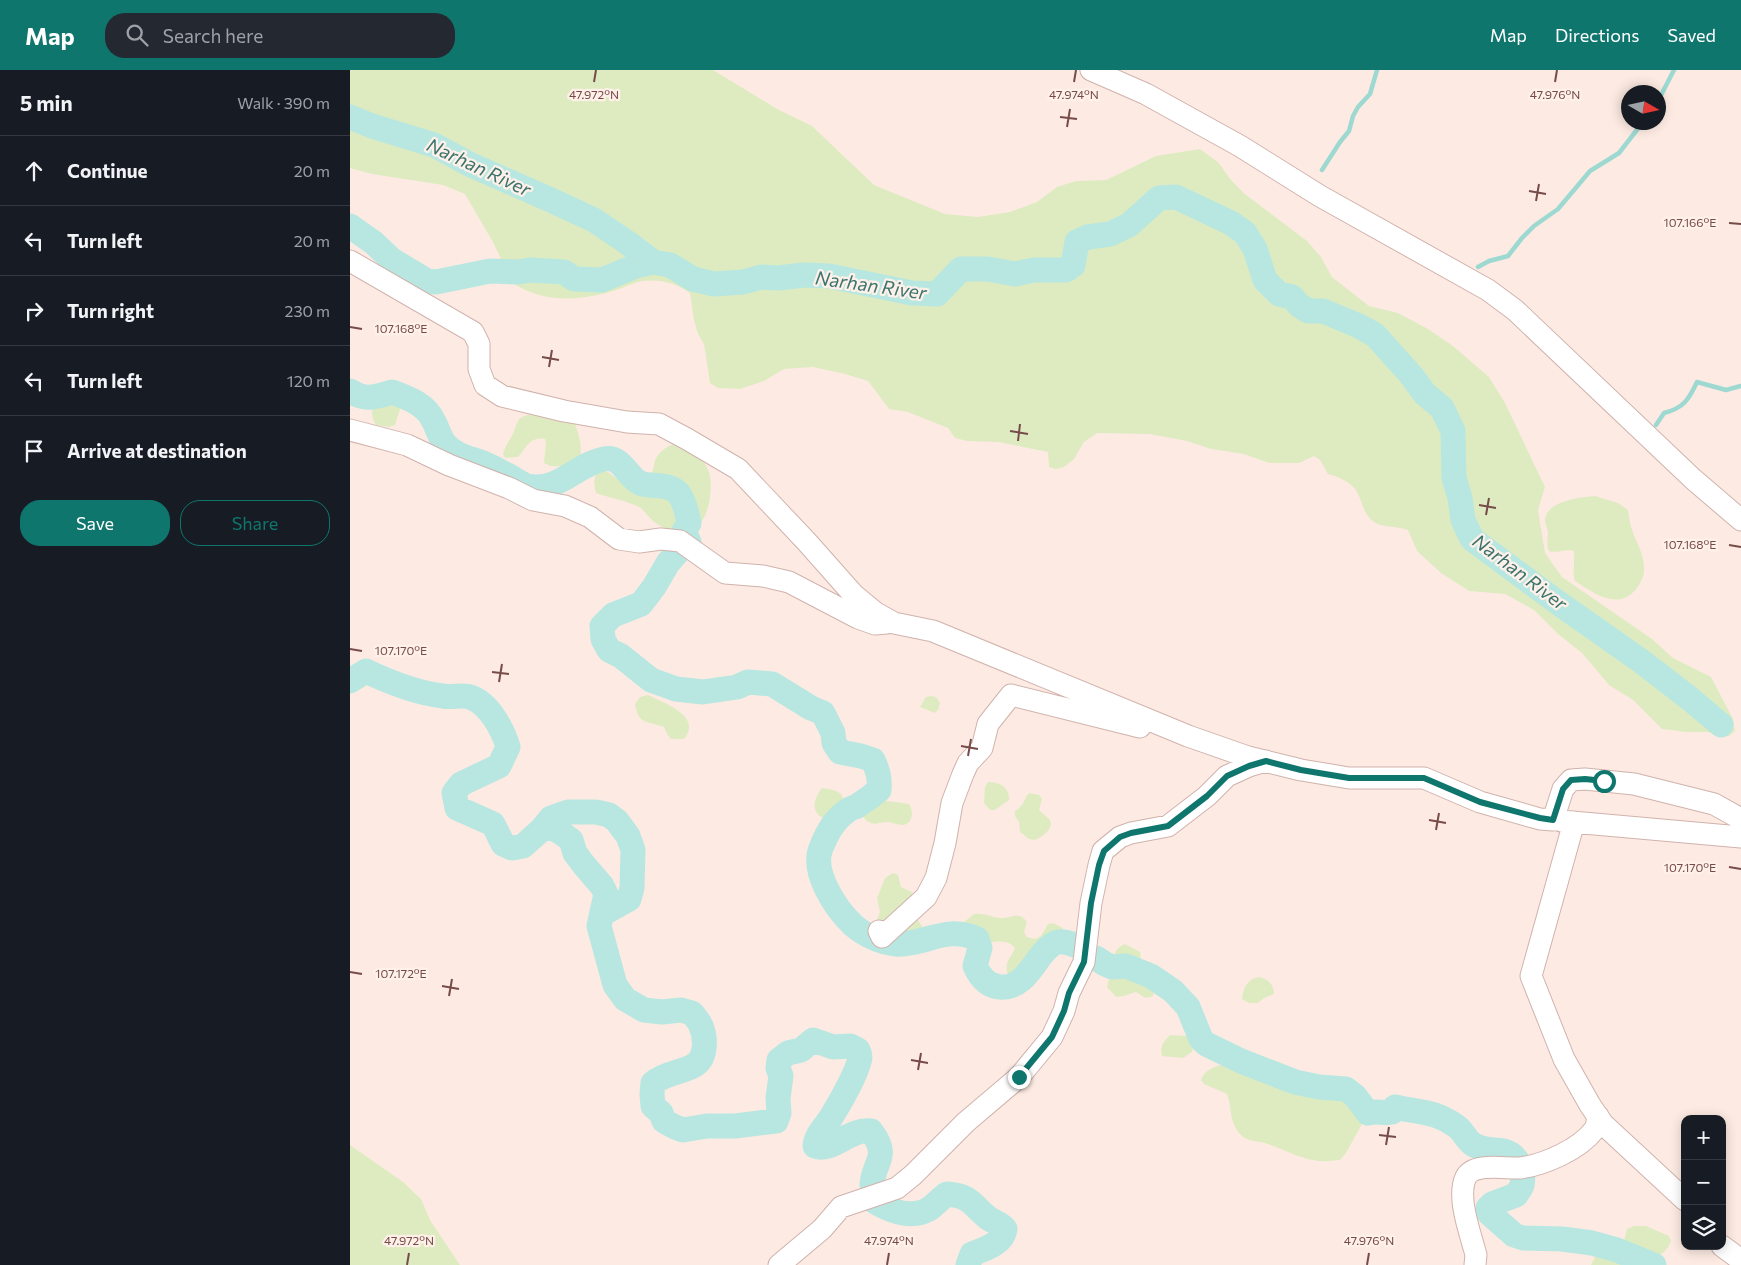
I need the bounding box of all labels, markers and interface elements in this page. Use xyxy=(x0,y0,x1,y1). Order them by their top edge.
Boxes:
search box xyxy=(105,13,455,58)
text: Map xyxy=(25,21,75,50)
icon: search xyxy=(123,21,151,49)
text: Search here xyxy=(163,24,263,47)
text: Map xyxy=(1490,24,1527,46)
text: Directions xyxy=(1555,24,1639,46)
text: Saved xyxy=(1667,24,1716,46)
north arrow xyxy=(1621,85,1666,130)
text: 47.972°N xyxy=(569,87,619,101)
text: 47.974°N xyxy=(1049,87,1099,101)
text: 47.976°N xyxy=(1530,87,1580,101)
text: 5 min xyxy=(20,90,73,115)
text: Walk · 390 m xyxy=(237,93,330,112)
water label: Narhan River xyxy=(424,132,536,201)
icon: ahead xyxy=(20,157,48,185)
text: Continue xyxy=(67,159,147,182)
text: 20 m xyxy=(294,161,330,180)
text: 107.166°E xyxy=(1664,215,1716,229)
icon: left xyxy=(20,227,48,255)
text: Turn left xyxy=(67,229,142,252)
text: 20 m xyxy=(294,231,330,250)
water label: Narhan River xyxy=(814,265,930,304)
icon: right xyxy=(20,297,48,325)
text: Turn right xyxy=(67,299,154,322)
text: 230 m xyxy=(285,301,330,320)
text: 107.168°E xyxy=(375,321,427,335)
icon: left xyxy=(20,367,48,395)
text: Turn left xyxy=(67,369,142,392)
text: 120 m xyxy=(287,371,330,390)
icon: arrive xyxy=(20,437,48,465)
text: Arrive at destination xyxy=(67,439,247,462)
button: Save xyxy=(20,500,170,546)
button: Share xyxy=(180,500,330,546)
water label: Narhan River xyxy=(1469,529,1573,615)
text: 107.168°E xyxy=(1664,537,1716,551)
text: 107.170°E xyxy=(375,643,427,657)
route start xyxy=(1593,770,1616,793)
text: 107.170°E xyxy=(1664,860,1716,874)
text: 107.172°E xyxy=(375,966,427,980)
route end xyxy=(1008,1066,1031,1089)
map controls xyxy=(1681,1115,1726,1250)
button: + xyxy=(1681,1115,1726,1160)
button: − xyxy=(1681,1160,1726,1205)
button: layers xyxy=(1681,1205,1726,1250)
text: 47.972°N xyxy=(384,1233,434,1247)
text: 47.974°N xyxy=(864,1233,914,1247)
text: 47.976°N xyxy=(1344,1233,1394,1247)

